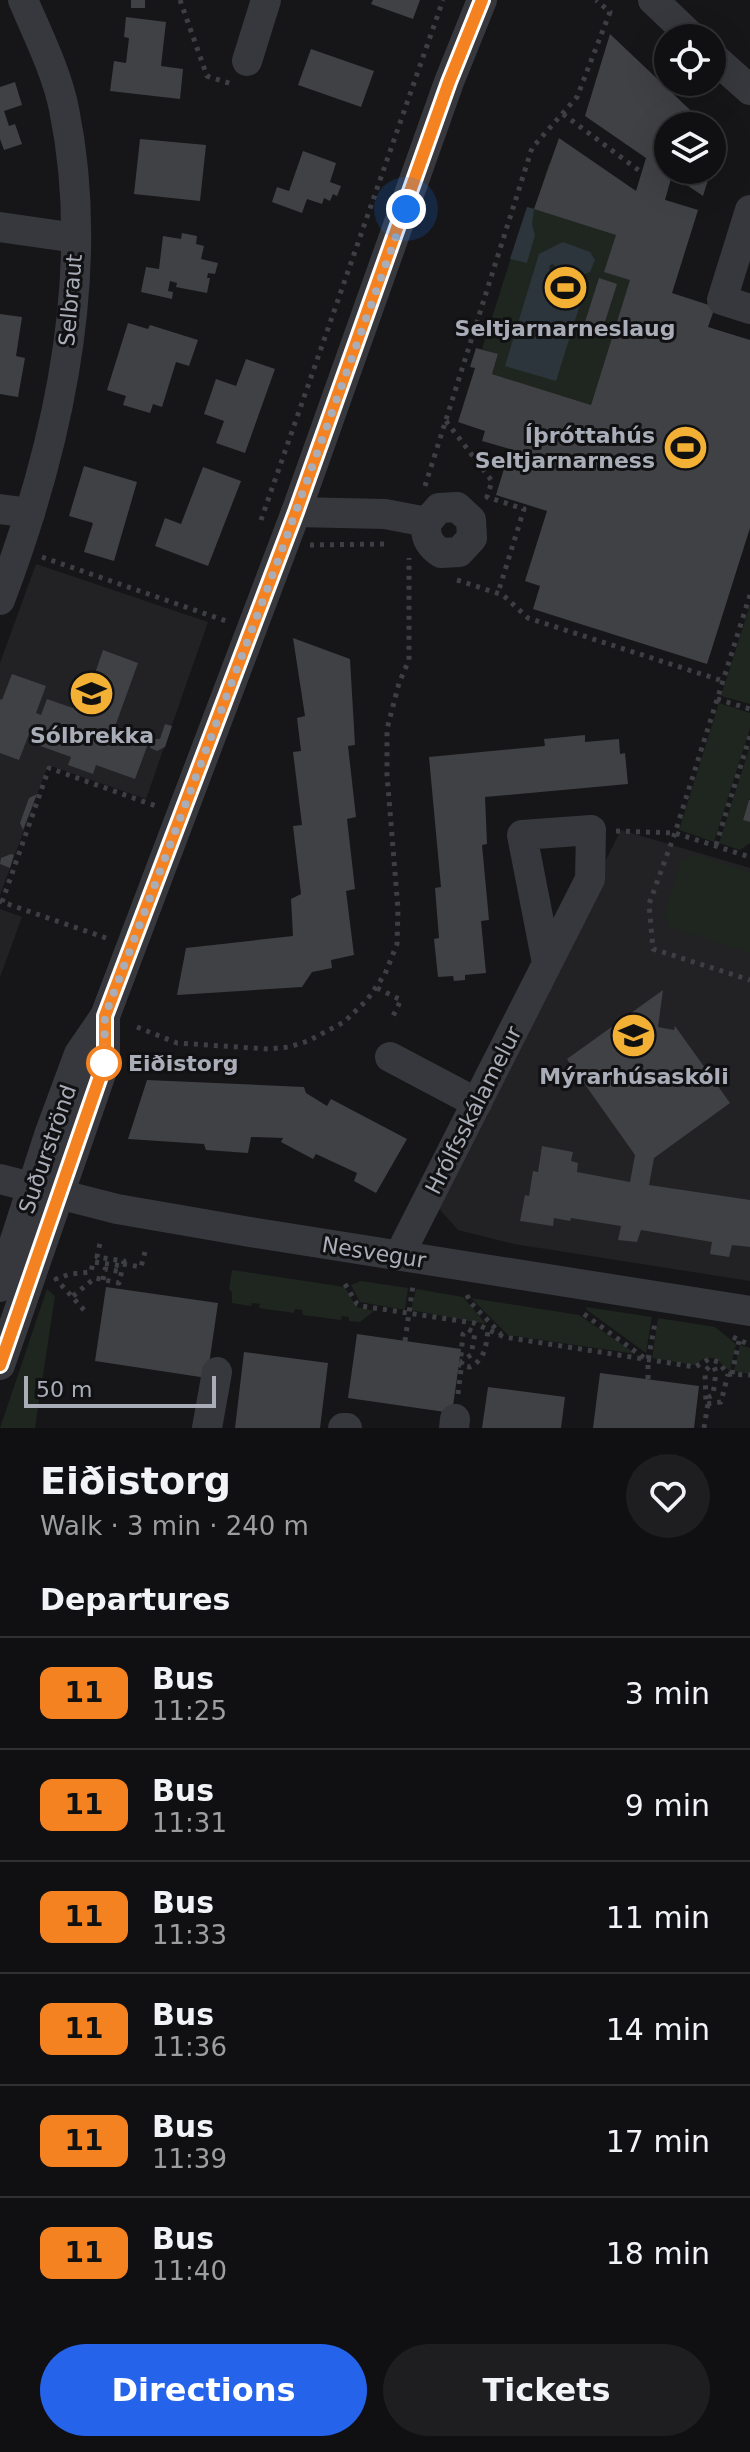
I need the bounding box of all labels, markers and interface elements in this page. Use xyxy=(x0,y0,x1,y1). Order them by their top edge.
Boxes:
map controls xyxy=(654,24,726,184)
button: locate xyxy=(654,24,726,96)
button: layers xyxy=(654,112,726,184)
your location xyxy=(386,189,426,229)
street label: Selbraut xyxy=(54,252,87,347)
sports icon: Seltjarnarneslaug xyxy=(541,263,589,311)
place label: Seltjarnarneslaug xyxy=(455,316,675,341)
place label: Íþróttahús Seltjarnarness xyxy=(475,423,655,473)
sports icon: Íþróttahús Seltjarnarness xyxy=(662,424,710,472)
school or university icon: Sólbrekka xyxy=(68,670,116,718)
place label: Sólbrekka xyxy=(30,723,154,748)
school or university icon: Mýrarhúsaskóli xyxy=(610,1011,658,1059)
street label: Hrólfsskálamelur xyxy=(420,1021,527,1198)
marker: Eiðistorg xyxy=(87,1046,121,1080)
place label: Eiðistorg xyxy=(128,1051,239,1076)
place label: Mýrarhúsaskóli xyxy=(539,1064,729,1089)
street label: Suðurströnd xyxy=(14,1082,81,1217)
street label: Nesvegur xyxy=(320,1232,429,1273)
scale bar xyxy=(24,1372,216,1408)
text: 50 m xyxy=(36,1377,92,1402)
button: heart xyxy=(626,1454,710,1538)
text: Eiðistorg xyxy=(40,1459,231,1503)
text: Walk · 3 min · 240 m xyxy=(40,1511,309,1541)
text: Departures xyxy=(40,1582,230,1617)
text: Bus xyxy=(152,1661,214,1696)
text: 11 xyxy=(65,1676,103,1709)
text: 3 min xyxy=(625,1676,710,1711)
text: 11:25 xyxy=(152,1696,227,1726)
text: Bus xyxy=(152,1773,214,1808)
text: 11 xyxy=(65,1788,103,1821)
text: 9 min xyxy=(625,1788,710,1823)
text: 11:31 xyxy=(152,1808,227,1838)
text: Bus xyxy=(152,1885,214,1920)
text: 11 xyxy=(65,1900,103,1933)
text: 11 min xyxy=(606,1900,710,1935)
text: 11:33 xyxy=(152,1920,227,1950)
text: Bus xyxy=(152,1997,214,2032)
text: 11 xyxy=(65,2012,103,2045)
text: 14 min xyxy=(606,2012,710,2047)
text: 11:36 xyxy=(152,2032,227,2062)
text: Bus xyxy=(152,2109,214,2144)
text: 11 xyxy=(65,2124,103,2157)
text: 17 min xyxy=(606,2124,710,2159)
text: 11:39 xyxy=(152,2144,227,2174)
text: Bus xyxy=(152,2221,214,2256)
text: 11 xyxy=(65,2236,103,2269)
text: 18 min xyxy=(606,2236,710,2271)
text: 11:40 xyxy=(152,2256,227,2286)
button: Directions xyxy=(40,2344,367,2436)
button: Tickets xyxy=(383,2344,710,2436)

